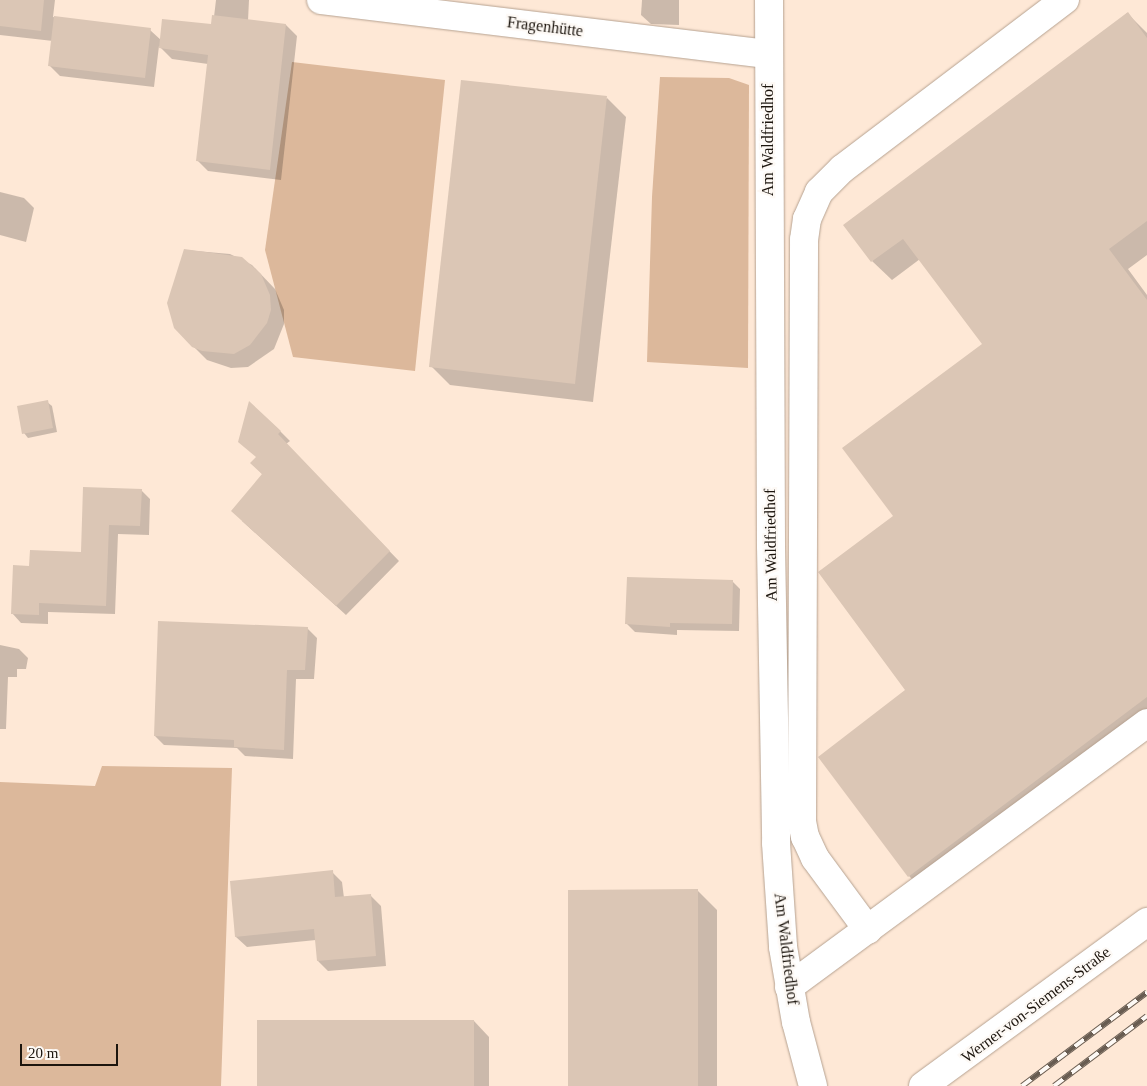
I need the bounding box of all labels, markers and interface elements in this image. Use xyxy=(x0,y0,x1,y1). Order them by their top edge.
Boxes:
street label: Fragenhütte xyxy=(506,13,584,41)
street label: Am Waldfriedhof xyxy=(758,84,778,196)
street label: Am Waldfriedhof xyxy=(760,488,782,602)
street label: Am Waldfriedhof xyxy=(770,892,802,1006)
street label: Werner-von-Siemens-Straße xyxy=(958,943,1114,1067)
scale bar xyxy=(22,1034,120,1066)
text: 20 m xyxy=(28,1045,58,1061)

